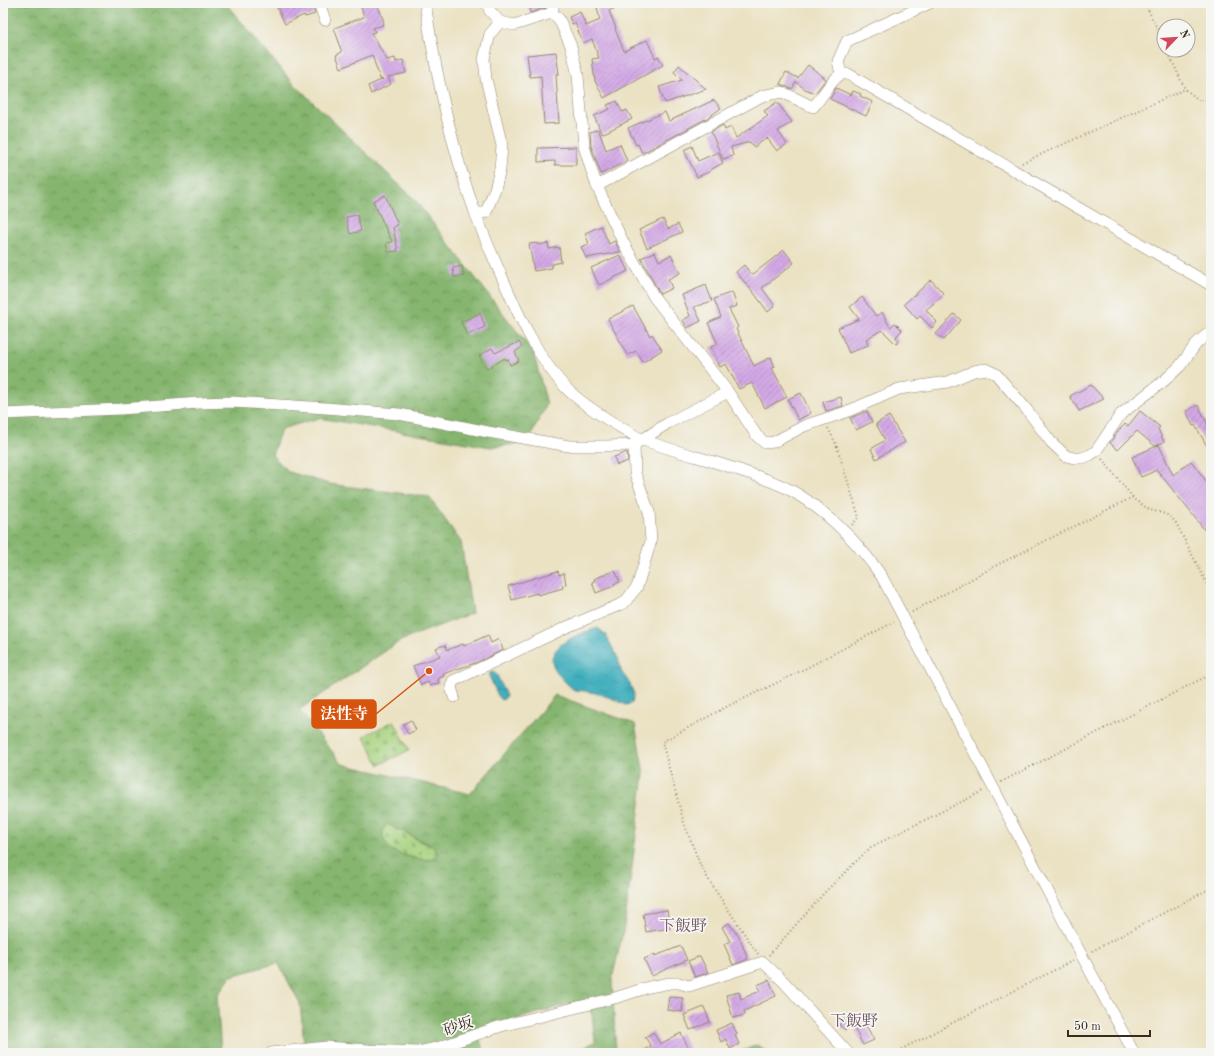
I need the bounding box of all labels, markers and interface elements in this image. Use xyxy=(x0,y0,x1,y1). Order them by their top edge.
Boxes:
north arrow xyxy=(1156,18,1196,58)
text: N xyxy=(1177,28,1191,41)
callout: 法性寺 xyxy=(312,700,376,728)
text: 法性寺 xyxy=(320,705,368,723)
district label: 下飯野 xyxy=(659,917,707,935)
district label: 下飯野 xyxy=(830,1012,878,1030)
scale bar xyxy=(1068,1012,1150,1038)
street label: 砂坂 xyxy=(441,1014,475,1039)
text: 50 m xyxy=(1074,1020,1101,1033)

